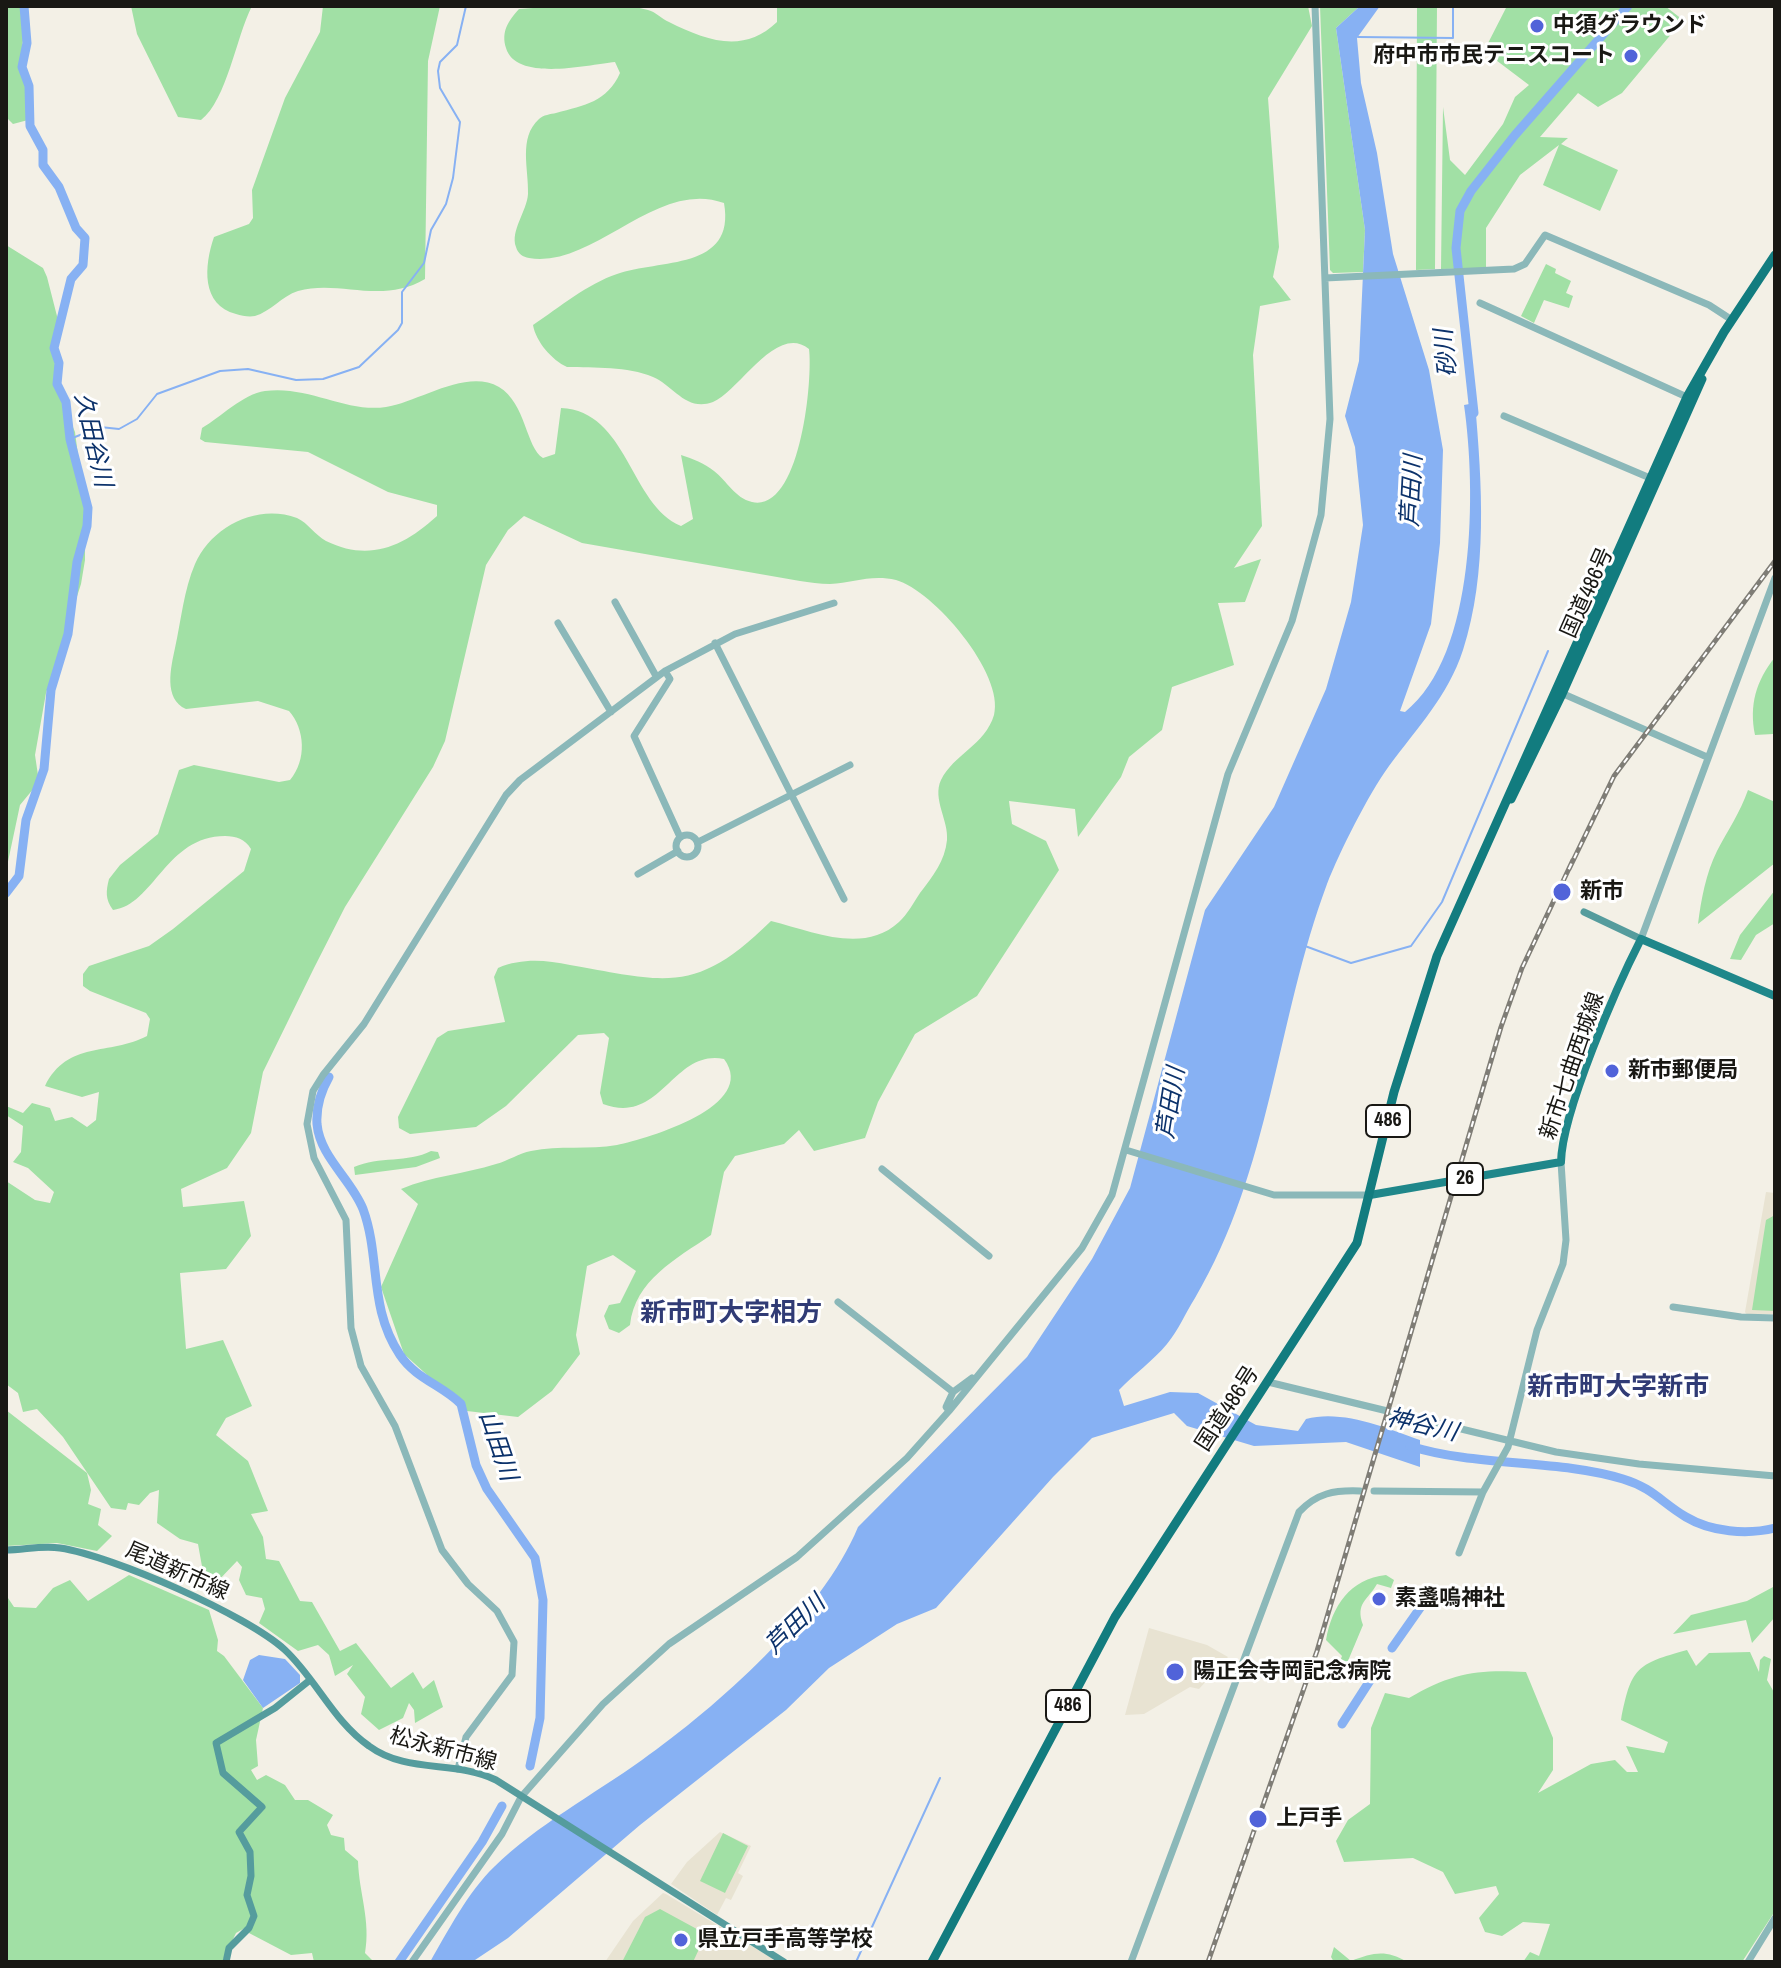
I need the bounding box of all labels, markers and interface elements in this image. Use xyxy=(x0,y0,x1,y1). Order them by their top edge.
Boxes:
place label: 中須グラウンド xyxy=(1553,13,1707,39)
marker: 中須グラウンド xyxy=(1528,17,1546,35)
place label: 府中市市民テニスコート xyxy=(1373,43,1615,69)
marker: 府中市市民テニスコート xyxy=(1622,47,1640,65)
water label: 砂川 xyxy=(1430,328,1464,378)
water label: 久田谷川 xyxy=(67,390,117,490)
water label: 芦田川 xyxy=(1397,454,1429,528)
street label: 国道486号 xyxy=(1556,544,1620,642)
place label: 新市 xyxy=(1580,879,1624,905)
marker: 新市 xyxy=(1551,881,1573,903)
street label: 新市七曲西城線 xyxy=(1535,989,1611,1143)
place label: 新市郵便局 xyxy=(1628,1058,1738,1084)
marker: 新市郵便局 xyxy=(1603,1062,1621,1080)
water label: 芦田川 xyxy=(1152,1065,1192,1141)
road number: 486 xyxy=(1366,1105,1410,1137)
road number: 26 xyxy=(1447,1163,1483,1195)
district label: 新市町大字相方 xyxy=(640,1298,822,1330)
street label: 国道486号 xyxy=(1191,1362,1265,1456)
district label: 新市町大字新市 xyxy=(1527,1372,1709,1404)
water label: 神谷川 xyxy=(1384,1404,1460,1448)
water label: 山田川 xyxy=(472,1407,522,1485)
street label: 尾道新市線 xyxy=(121,1538,233,1606)
place label: 素盞嗚神社 xyxy=(1395,1586,1505,1612)
water label: 芦田川 xyxy=(760,1590,832,1660)
marker: 素盞嗚神社 xyxy=(1370,1590,1388,1608)
place label: 陽正会寺岡記念病院 xyxy=(1193,1659,1391,1685)
marker: 陽正会寺岡記念病院 xyxy=(1164,1661,1186,1683)
road number: 486 xyxy=(1046,1690,1090,1722)
street label: 松永新市線 xyxy=(386,1723,500,1777)
place label: 上戸手 xyxy=(1276,1806,1342,1832)
marker: 上戸手 xyxy=(1247,1808,1269,1830)
place label: 県立戸手高等学校 xyxy=(697,1927,873,1953)
marker: 県立戸手高等学校 xyxy=(672,1931,690,1949)

